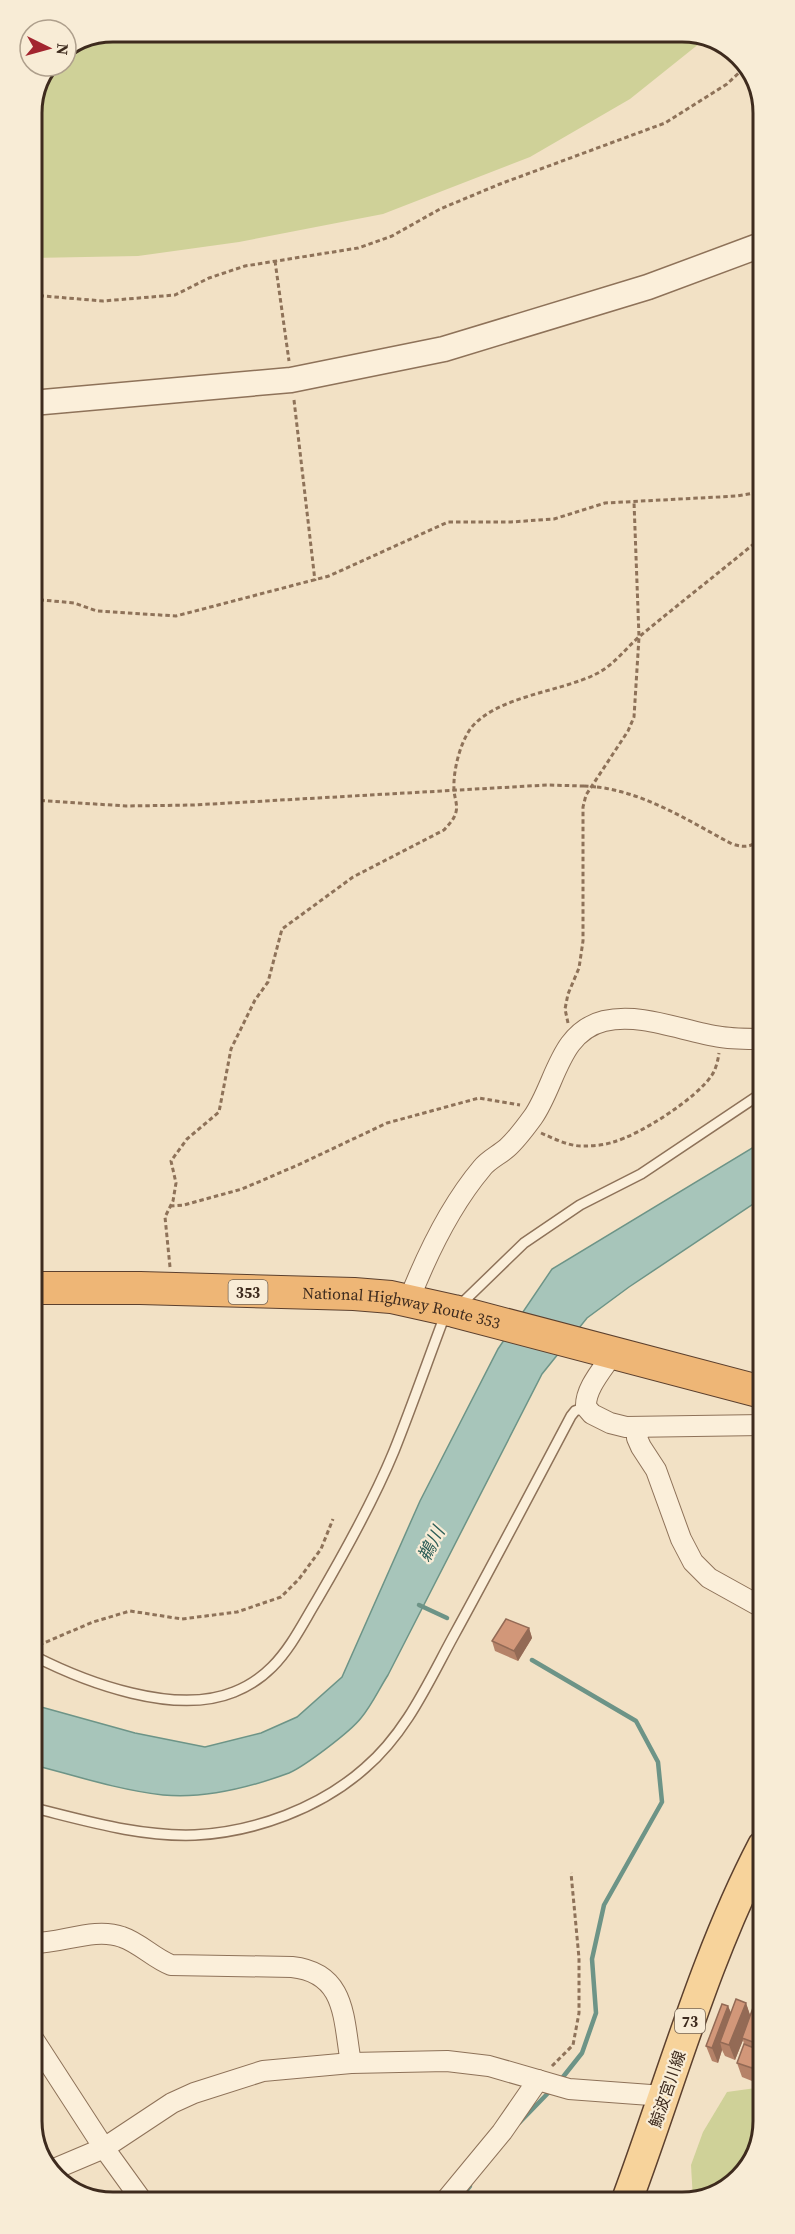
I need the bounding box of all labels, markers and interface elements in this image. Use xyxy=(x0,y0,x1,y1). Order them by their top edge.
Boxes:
north arrow xyxy=(18,18,78,78)
text: N xyxy=(51,43,74,56)
road number: 353 xyxy=(228,1280,268,1304)
street label: National Highway Route 353 xyxy=(302,1282,503,1334)
water label: 鵜川 xyxy=(412,1521,451,1566)
road number: 73 xyxy=(675,2009,705,2033)
street label: 鯨波宮川線 xyxy=(644,2048,690,2130)

